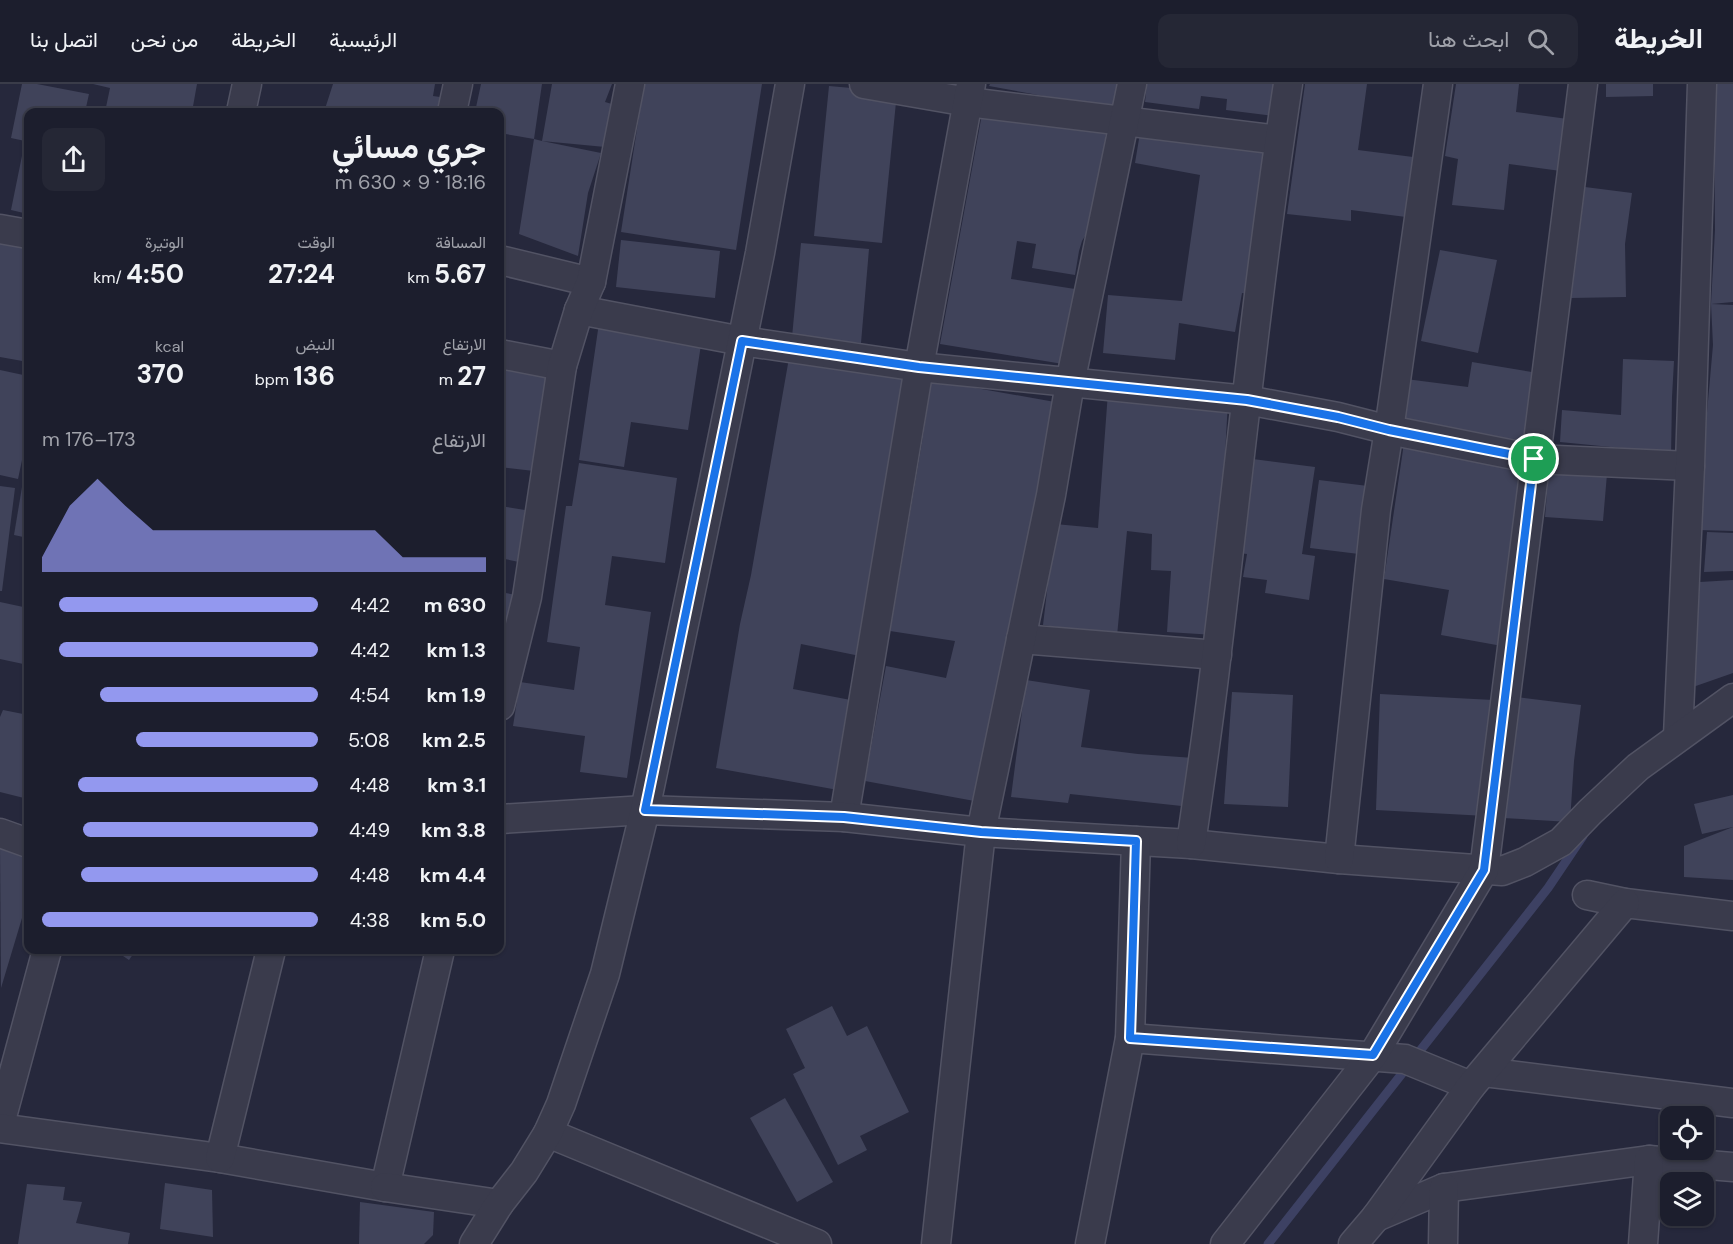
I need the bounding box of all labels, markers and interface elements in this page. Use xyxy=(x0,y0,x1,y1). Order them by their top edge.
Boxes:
search box xyxy=(1158,14,1578,68)
text: الخريطة xyxy=(1614,20,1703,57)
text: ابحث هنا xyxy=(1428,25,1509,54)
icon: search xyxy=(1524,25,1557,58)
text: اتصل بنا xyxy=(30,26,98,54)
text: من نحن xyxy=(131,26,198,54)
text: الخريطة xyxy=(231,26,296,54)
text: الرئيسية xyxy=(329,26,397,54)
text: جري مسائي xyxy=(332,125,486,168)
button: share xyxy=(42,128,105,191)
text: 18:16 · 9 × 630 m xyxy=(335,169,486,195)
text: الوتيرة xyxy=(145,232,184,253)
text: الوقت xyxy=(297,232,335,253)
text: المسافة xyxy=(435,232,486,253)
text: 4:50 xyxy=(126,257,184,291)
text: 27:24 xyxy=(268,257,335,291)
text: 5.67 xyxy=(434,257,486,291)
text: /km xyxy=(93,267,126,288)
text: km xyxy=(407,267,434,288)
text: النبض xyxy=(295,334,335,355)
text: الارتفاع xyxy=(443,334,486,355)
text: kcal xyxy=(155,336,184,357)
text: 370 xyxy=(136,357,184,391)
text: 136 xyxy=(293,359,335,393)
text: 27 xyxy=(457,359,486,393)
text: bpm xyxy=(255,369,293,390)
text: m xyxy=(439,369,457,390)
text: 173–176 m xyxy=(42,426,136,452)
text: الارتفاع xyxy=(432,427,486,453)
pin xyxy=(1508,433,1559,484)
icon: arrive xyxy=(1517,442,1550,475)
text: 4:42 xyxy=(350,592,390,618)
text: 630 m xyxy=(424,592,486,618)
text: 4:42 xyxy=(350,637,390,663)
text: 1.3 km xyxy=(427,637,486,663)
text: 4:54 xyxy=(349,682,390,708)
text: 1.9 km xyxy=(426,682,486,708)
text: 5:08 xyxy=(348,727,390,753)
text: 2.5 km xyxy=(422,727,486,753)
text: 4:48 xyxy=(350,772,390,798)
text: 3.1 km xyxy=(427,772,486,798)
text: 4:49 xyxy=(349,817,390,843)
text: 3.8 km xyxy=(421,817,486,843)
text: 4:48 xyxy=(350,862,390,888)
text: 4.4 km xyxy=(420,862,486,888)
text: 4:38 xyxy=(350,907,390,933)
text: 5.0 km xyxy=(420,907,486,933)
map controls xyxy=(1660,1106,1714,1226)
button: locate xyxy=(1660,1106,1714,1160)
button: layers xyxy=(1660,1172,1714,1226)

